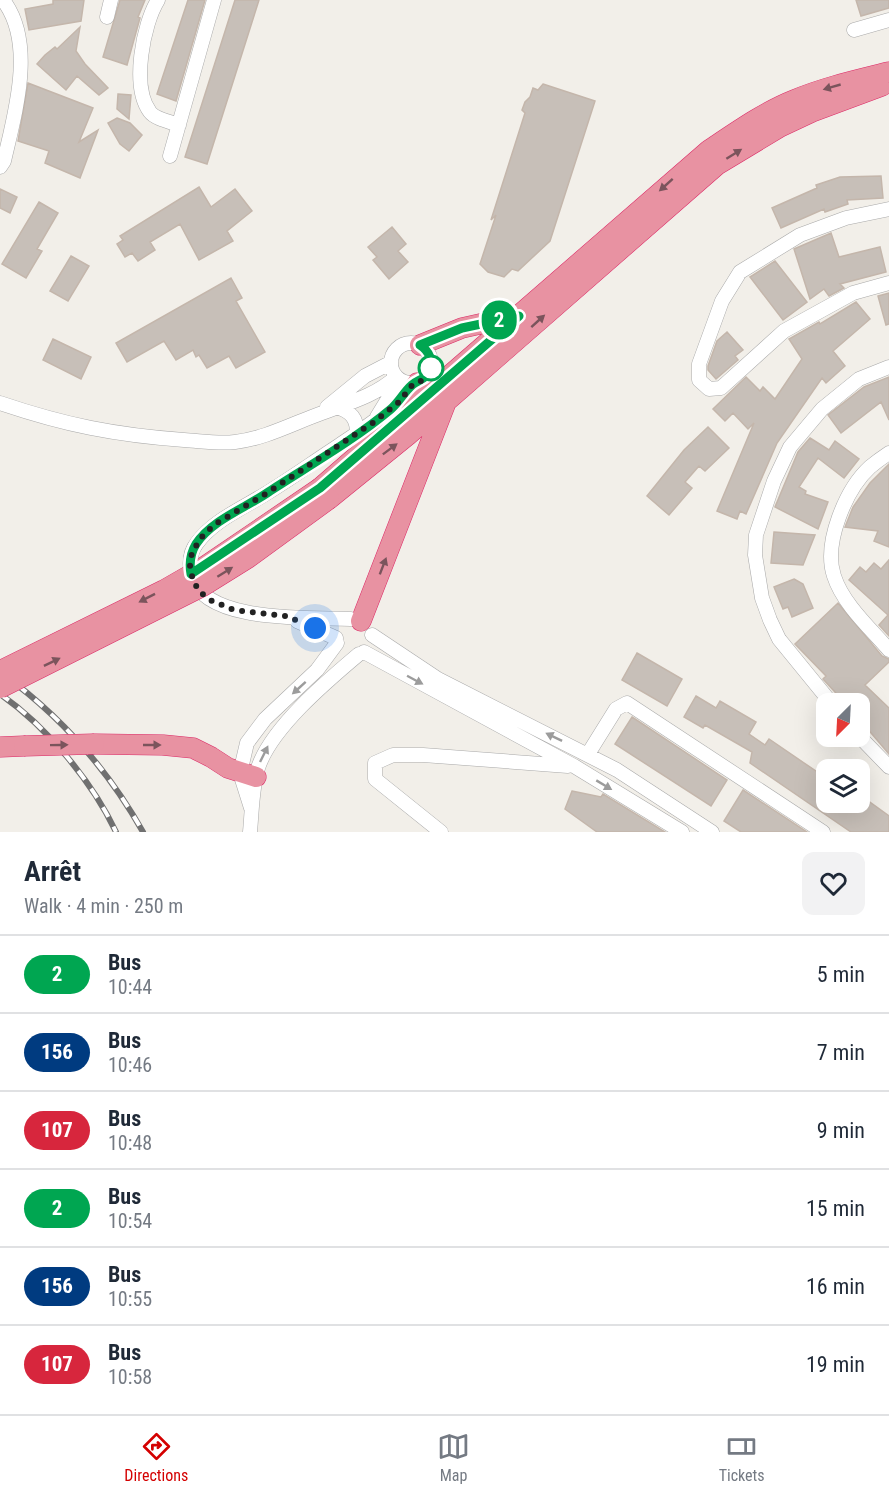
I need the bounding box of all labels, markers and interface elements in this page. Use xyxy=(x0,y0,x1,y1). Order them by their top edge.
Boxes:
one-way arrow xyxy=(823,83,841,92)
one-way arrow xyxy=(726,149,742,160)
one-way arrow xyxy=(659,178,674,191)
line badge: 2 xyxy=(480,300,518,340)
text: 2 xyxy=(494,308,504,332)
one-way arrow xyxy=(530,314,545,328)
unlabelled marker xyxy=(418,355,444,381)
one-way arrow xyxy=(382,443,398,455)
one-way arrow xyxy=(379,557,388,575)
one-way arrow xyxy=(217,567,233,578)
one-way arrow xyxy=(138,594,155,603)
your location xyxy=(300,613,330,643)
one-way arrow xyxy=(44,657,61,667)
one-way arrow xyxy=(407,675,424,685)
one-way arrow xyxy=(292,681,307,695)
north arrow xyxy=(816,693,870,747)
map controls xyxy=(816,693,870,813)
one-way arrow xyxy=(546,733,563,742)
one-way arrow xyxy=(143,740,162,750)
one-way arrow xyxy=(50,741,69,750)
one-way arrow xyxy=(260,745,269,762)
button: layers xyxy=(816,759,870,813)
one-way arrow xyxy=(596,779,612,790)
button: heart xyxy=(802,852,865,915)
text: Arrêt xyxy=(24,855,81,888)
text: Walk · 4 min · 250 m xyxy=(24,894,183,918)
text: Bus xyxy=(108,950,141,975)
text: 2 xyxy=(52,962,62,986)
text: 5 min xyxy=(817,962,865,987)
text: 10:44 xyxy=(108,975,152,999)
text: Bus xyxy=(108,1028,141,1053)
text: 156 xyxy=(41,1040,73,1064)
text: 7 min xyxy=(817,1040,865,1065)
text: 10:46 xyxy=(108,1053,152,1077)
text: Bus xyxy=(108,1106,141,1131)
text: 107 xyxy=(41,1118,73,1142)
text: 9 min xyxy=(817,1118,865,1143)
text: 10:48 xyxy=(108,1131,152,1155)
text: Bus xyxy=(108,1184,141,1209)
text: 2 xyxy=(52,1196,62,1220)
text: 15 min xyxy=(806,1196,865,1221)
text: 10:54 xyxy=(108,1209,152,1233)
text: Bus xyxy=(108,1262,141,1287)
text: 156 xyxy=(41,1274,73,1298)
text: 16 min xyxy=(806,1274,865,1299)
text: 10:55 xyxy=(108,1287,152,1311)
text: Bus xyxy=(108,1340,141,1365)
text: 107 xyxy=(41,1352,73,1376)
text: 19 min xyxy=(806,1352,865,1377)
text: 10:58 xyxy=(108,1365,152,1389)
tab: Directions xyxy=(124,1430,188,1485)
tab: Map xyxy=(437,1430,470,1485)
tab: Tickets xyxy=(719,1430,765,1485)

